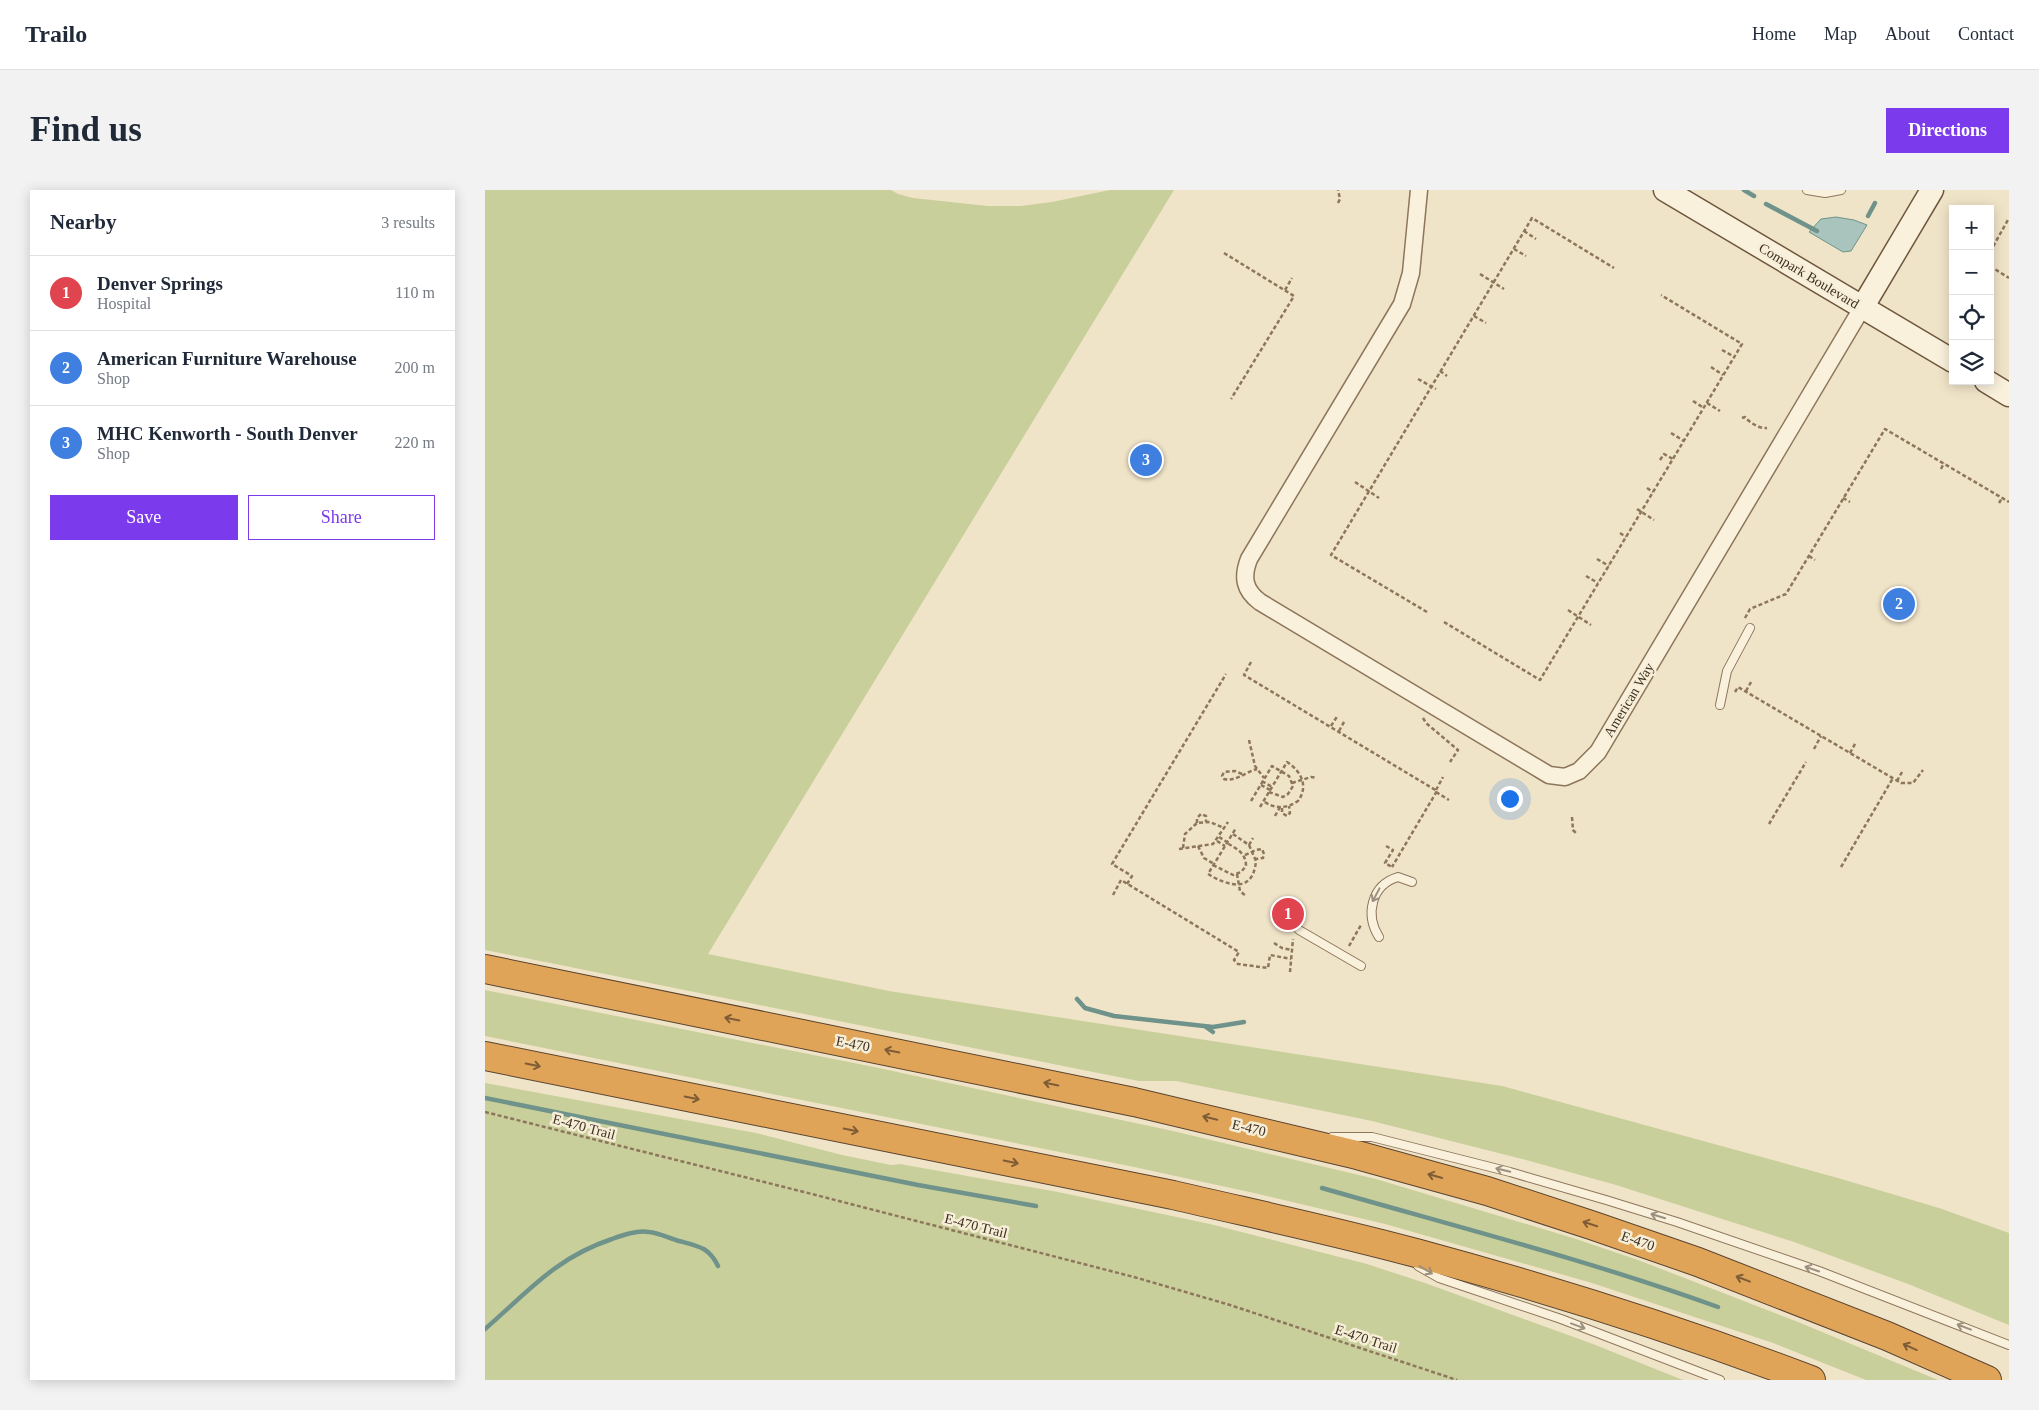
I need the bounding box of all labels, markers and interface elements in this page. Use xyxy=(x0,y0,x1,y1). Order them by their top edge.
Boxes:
text: Trailo xyxy=(25,21,87,47)
text: Home xyxy=(1752,24,1796,44)
text: Map xyxy=(1824,24,1857,44)
text: About xyxy=(1885,24,1930,44)
text: Contact xyxy=(1958,24,2014,44)
button: Directions xyxy=(1886,108,2009,153)
text: Find us xyxy=(30,110,142,149)
map controls xyxy=(1949,205,1994,385)
button: + xyxy=(1949,205,1994,250)
text: Nearby xyxy=(50,210,117,234)
text: 3 results xyxy=(381,214,435,231)
street label: Compark Boulevard xyxy=(1756,240,1862,312)
button: − xyxy=(1949,250,1994,295)
text: Denver Springs xyxy=(97,273,223,294)
text: 1 xyxy=(62,284,70,301)
text: 110 m xyxy=(395,284,435,301)
text: Hospital xyxy=(97,295,151,312)
button: locate xyxy=(1949,295,1994,340)
button: layers xyxy=(1949,340,1994,385)
text: American Furniture Warehouse xyxy=(97,348,357,369)
text: 2 xyxy=(62,359,70,376)
text: 200 m xyxy=(395,359,435,376)
text: Shop xyxy=(97,370,130,387)
text: MHC Kenworth - South Denver xyxy=(97,423,358,444)
text: 3 xyxy=(62,434,70,451)
text: 220 m xyxy=(395,434,435,451)
pin: 3 xyxy=(1130,441,1162,479)
text: Shop xyxy=(97,445,130,462)
button: Save xyxy=(50,495,238,540)
button: Share xyxy=(248,495,435,540)
pin: 2 xyxy=(1883,585,1915,623)
street label: American Way xyxy=(1601,660,1657,740)
your location xyxy=(1497,786,1523,812)
one-way arrow xyxy=(1371,888,1381,903)
pin: 1 xyxy=(1272,895,1304,933)
one-way arrow xyxy=(725,1014,741,1023)
street label: E-470 xyxy=(835,1033,871,1055)
one-way arrow xyxy=(884,1046,900,1056)
one-way arrow xyxy=(524,1061,540,1071)
one-way arrow xyxy=(1043,1079,1059,1088)
one-way arrow xyxy=(684,1094,700,1103)
street label: E-470 Trail xyxy=(551,1111,617,1143)
one-way arrow xyxy=(1202,1113,1218,1123)
street label: E-470 xyxy=(1231,1117,1267,1139)
one-way arrow xyxy=(843,1125,859,1135)
one-way arrow xyxy=(1002,1158,1018,1167)
one-way arrow xyxy=(1495,1165,1511,1174)
one-way arrow xyxy=(1427,1171,1443,1181)
street label: E-470 Trail xyxy=(943,1211,1009,1241)
one-way arrow xyxy=(1651,1211,1667,1220)
one-way arrow xyxy=(1582,1219,1598,1229)
street label: E-470 xyxy=(1619,1228,1657,1254)
one-way arrow xyxy=(1805,1264,1820,1273)
one-way arrow xyxy=(1418,1266,1432,1276)
one-way arrow xyxy=(1736,1274,1751,1283)
street label: E-470 Trail xyxy=(1333,1322,1399,1356)
one-way arrow xyxy=(1570,1322,1586,1331)
one-way arrow xyxy=(1957,1322,1972,1332)
one-way arrow xyxy=(1903,1341,1918,1351)

